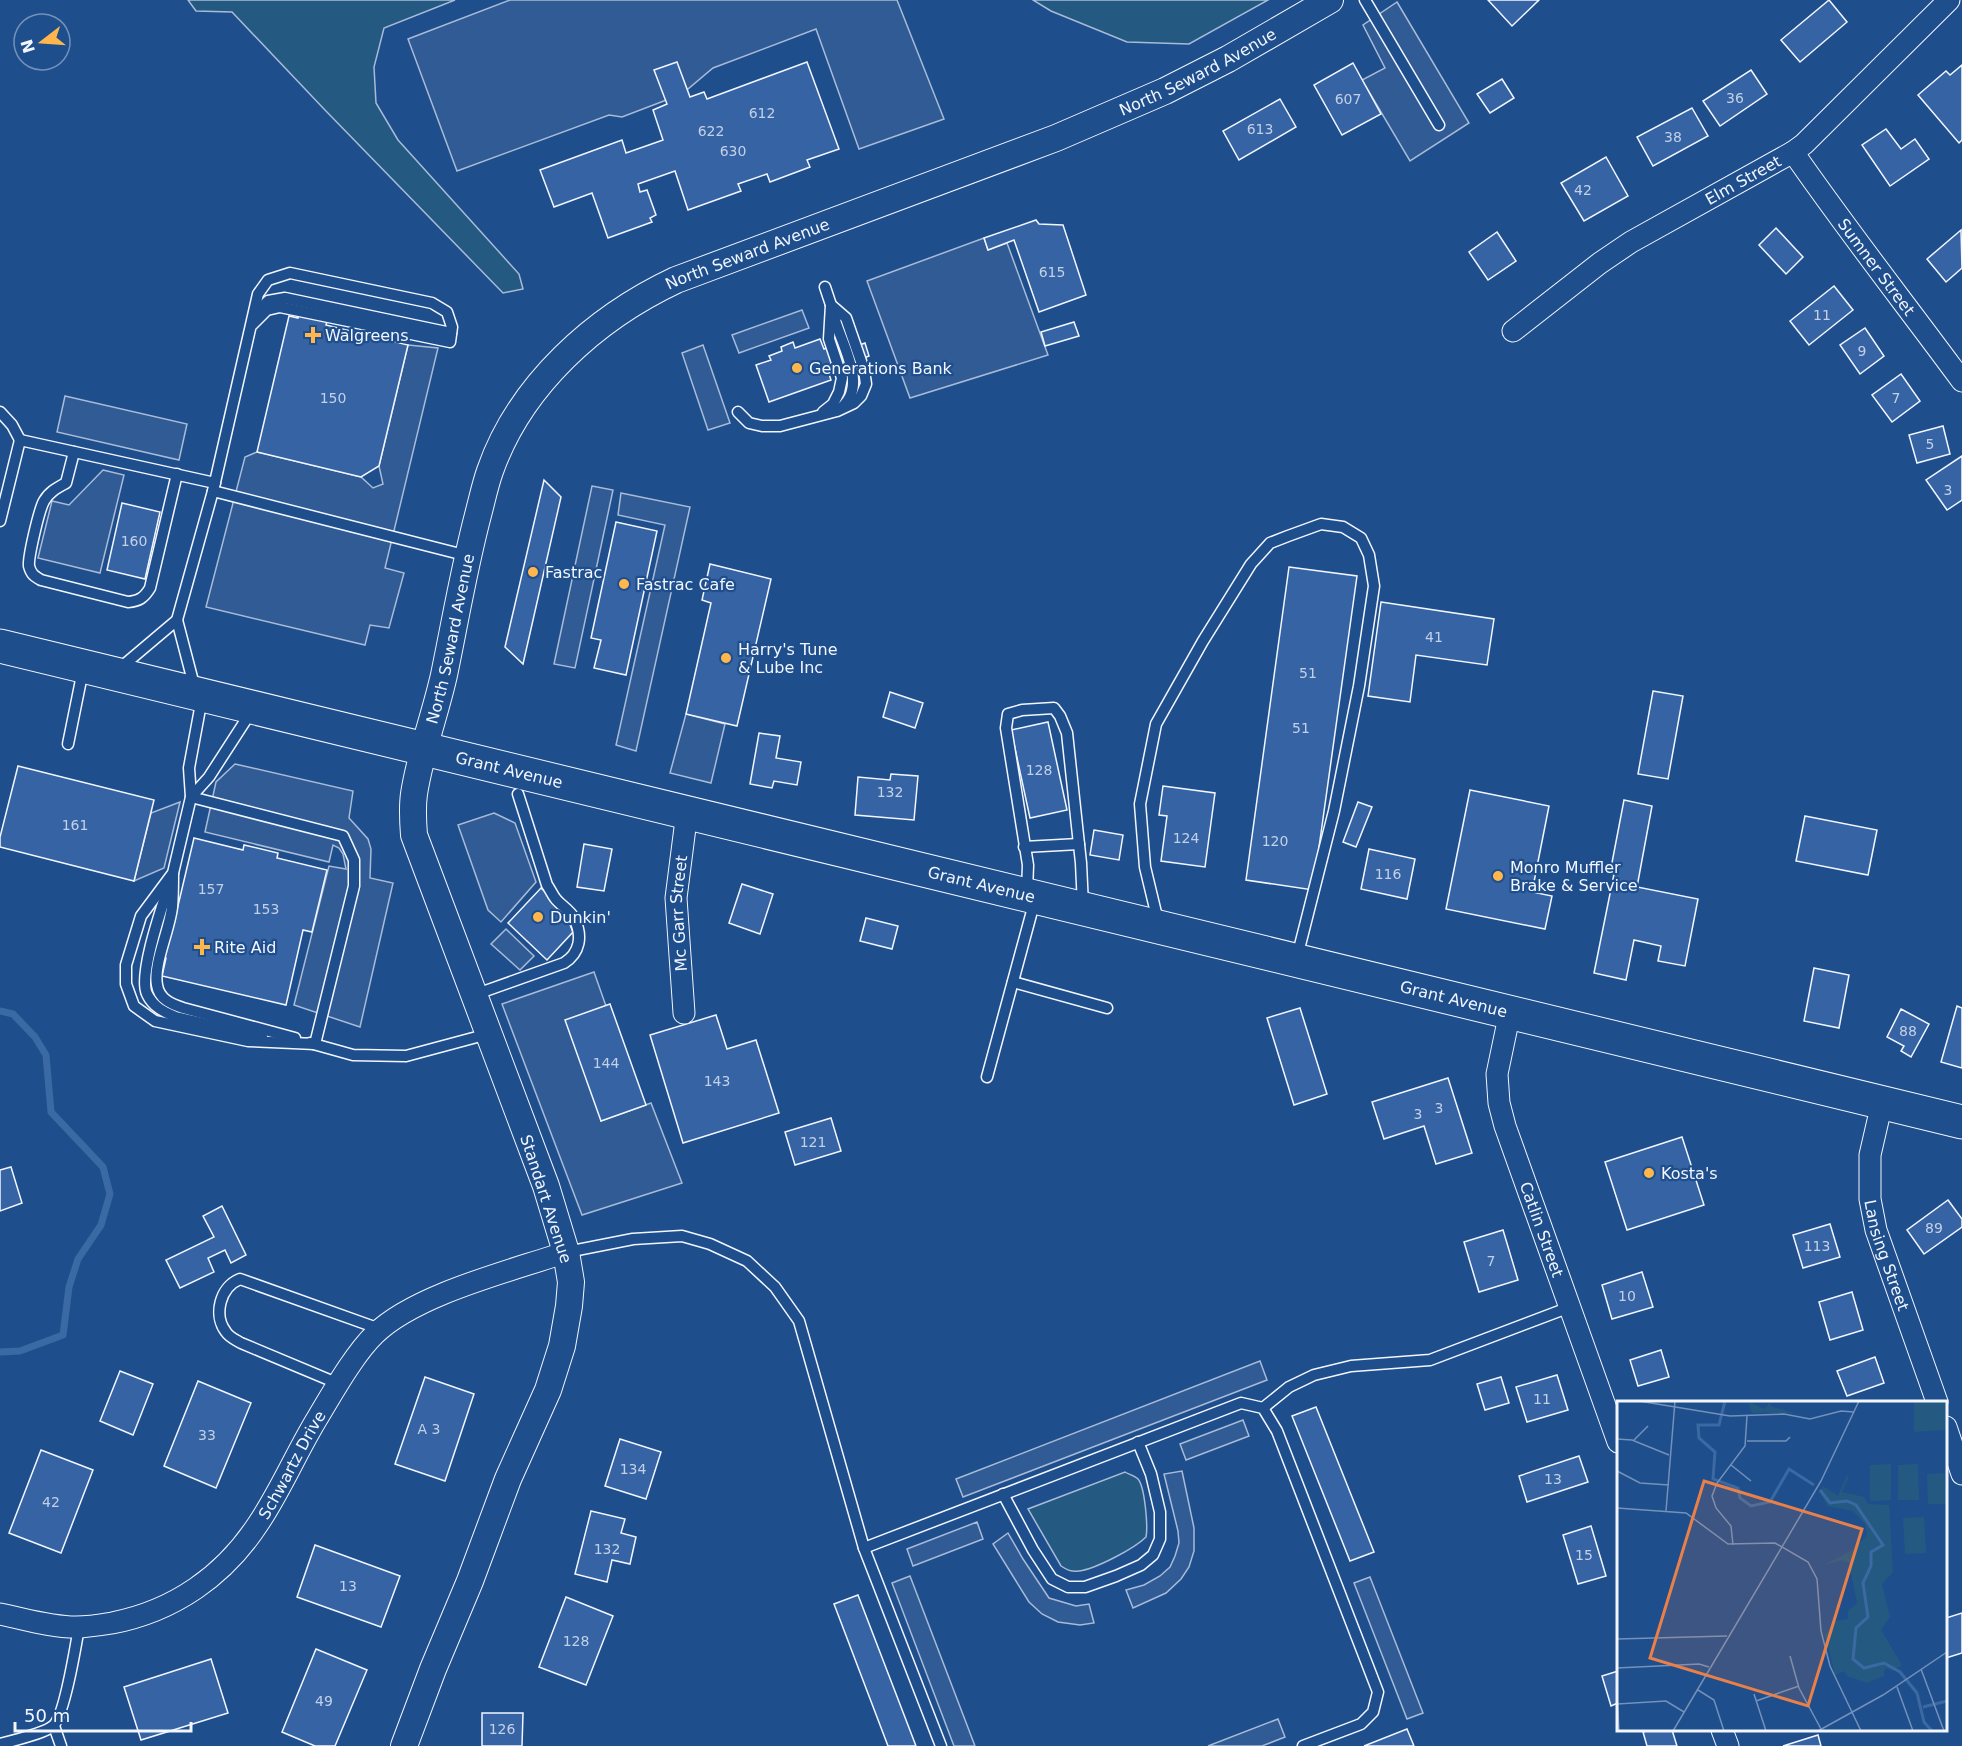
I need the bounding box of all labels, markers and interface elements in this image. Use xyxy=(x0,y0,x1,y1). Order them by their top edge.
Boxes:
north arrow xyxy=(12,12,72,72)
street label: North Seward Avenue xyxy=(1116,24,1279,119)
text: N xyxy=(17,37,39,55)
house number: 36 xyxy=(1726,90,1744,106)
house number: 607 xyxy=(1335,91,1361,107)
house number: 612 xyxy=(749,105,775,121)
house number: 613 xyxy=(1247,121,1273,137)
house number: 622 xyxy=(698,123,724,139)
house number: 38 xyxy=(1664,129,1682,145)
house number: 630 xyxy=(720,143,746,159)
street label: Elm Street xyxy=(1702,151,1784,208)
house number: 42 xyxy=(1574,182,1592,198)
street label: North Seward Avenue xyxy=(662,214,832,293)
street label: Sumner Street xyxy=(1834,215,1919,319)
house number: 615 xyxy=(1039,264,1065,280)
house number: 11 xyxy=(1813,307,1831,323)
place label: Walgreens xyxy=(325,326,409,345)
marker: Walgreens xyxy=(306,328,320,342)
house number: 9 xyxy=(1858,343,1866,359)
place label: Generations Bank xyxy=(809,359,953,378)
marker: Generations Bank xyxy=(790,361,804,375)
house number: 150 xyxy=(320,390,346,406)
house number: 7 xyxy=(1892,390,1900,406)
house number: 5 xyxy=(1926,436,1934,452)
house number: 3 xyxy=(1944,482,1952,498)
house number: 160 xyxy=(121,533,147,549)
street label: North Seward Avenue xyxy=(422,552,478,726)
place label: Fastrac xyxy=(545,563,602,582)
marker: Fastrac xyxy=(526,565,540,579)
place label: Fastrac Cafe xyxy=(636,575,735,594)
marker: Fastrac Cafe xyxy=(617,577,631,591)
house number: 41 xyxy=(1425,629,1443,645)
place label: Harry's Tune & Lube Inc xyxy=(738,640,837,677)
marker: Harry's Tune & Lube Inc xyxy=(719,651,733,665)
house number: 51 xyxy=(1299,665,1317,681)
house number: 51 xyxy=(1292,720,1310,736)
street label: Grant Avenue xyxy=(454,747,565,792)
house number: 128 xyxy=(1026,762,1052,778)
house number: 132 xyxy=(877,784,903,800)
house number: 161 xyxy=(62,817,88,833)
house number: 124 xyxy=(1173,830,1199,846)
house number: 120 xyxy=(1262,833,1288,849)
street label: Mc Garr Street xyxy=(666,854,691,972)
place label: Monro Muffler Brake & Service xyxy=(1510,858,1638,895)
street label: Grant Avenue xyxy=(926,862,1037,906)
house number: 116 xyxy=(1375,866,1401,882)
marker: Monro Muffler Brake & Service xyxy=(1491,869,1505,883)
house number: 157 xyxy=(198,881,224,897)
house number: 153 xyxy=(253,901,279,917)
place label: Dunkin' xyxy=(550,908,611,927)
marker: Dunkin' xyxy=(531,910,545,924)
place label: Rite Aid xyxy=(214,938,276,957)
marker: Rite Aid xyxy=(195,940,209,954)
street label: Grant Avenue xyxy=(1398,977,1509,1021)
house number: 88 xyxy=(1899,1023,1917,1039)
house number: 144 xyxy=(593,1055,619,1071)
house number: 143 xyxy=(704,1073,730,1089)
house number: 3 xyxy=(1435,1100,1443,1116)
house number: 3 xyxy=(1414,1106,1422,1122)
street label: Standart Avenue xyxy=(516,1132,576,1266)
house number: 121 xyxy=(800,1134,826,1150)
place label: Kosta's xyxy=(1661,1164,1718,1183)
marker: Kosta's xyxy=(1642,1166,1656,1180)
street label: Catlin Street xyxy=(1516,1179,1568,1280)
street label: Lansing Street xyxy=(1861,1198,1913,1313)
house number: 89 xyxy=(1925,1220,1943,1236)
house number: 113 xyxy=(1804,1238,1830,1254)
house number: 7 xyxy=(1487,1253,1495,1269)
house number: 10 xyxy=(1618,1288,1636,1304)
house number: 11 xyxy=(1533,1391,1551,1407)
inset map xyxy=(1617,1401,1947,1731)
street label: Schwartz Drive xyxy=(254,1407,329,1523)
house number: A 3 xyxy=(418,1421,440,1437)
house number: 33 xyxy=(198,1427,216,1443)
house number: 134 xyxy=(620,1461,646,1477)
house number: 13 xyxy=(1544,1471,1562,1487)
house number: 42 xyxy=(42,1494,60,1510)
house number: 132 xyxy=(594,1541,620,1557)
house number: 15 xyxy=(1575,1547,1593,1563)
house number: 13 xyxy=(339,1578,357,1594)
house number: 128 xyxy=(563,1633,589,1649)
house number: 49 xyxy=(315,1693,333,1709)
scale bar xyxy=(15,1695,190,1733)
text: 50 m xyxy=(24,1705,70,1726)
house number: 126 xyxy=(489,1721,515,1737)

